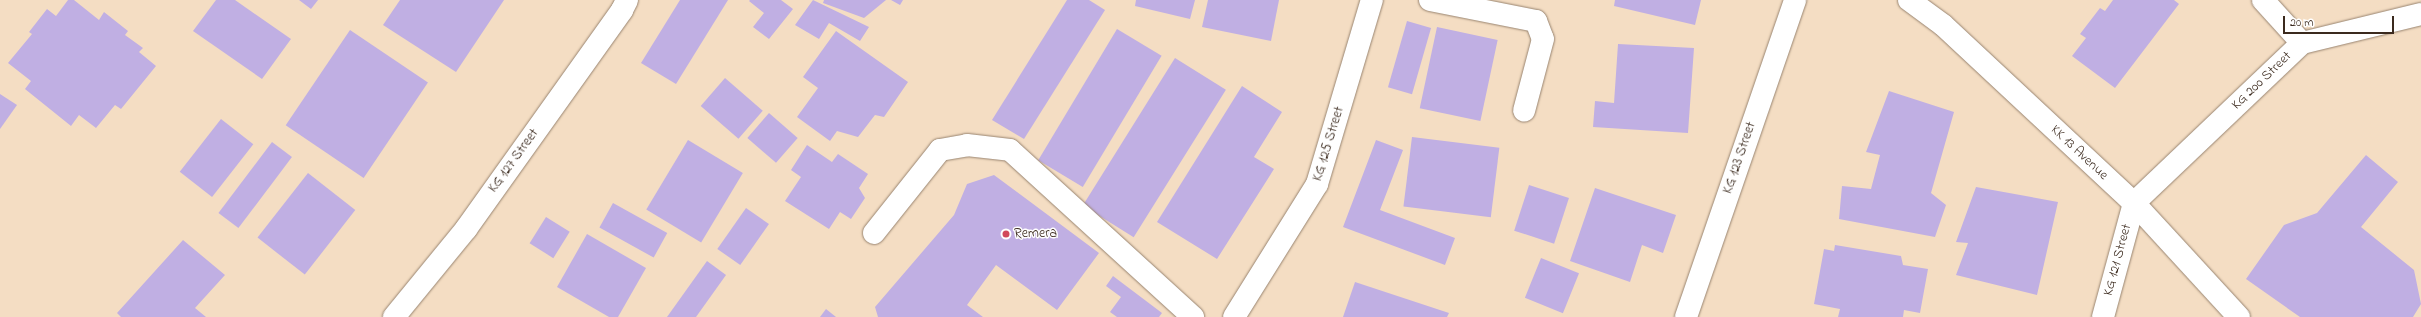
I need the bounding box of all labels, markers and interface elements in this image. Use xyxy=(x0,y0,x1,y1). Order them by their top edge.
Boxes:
scale bar xyxy=(2285,8,2396,34)
text: 20 m xyxy=(2290,14,2313,32)
street label: KG 200 Street xyxy=(2229,48,2295,114)
street label: KG 125 Street xyxy=(1310,105,1348,183)
street label: KG 123 Street xyxy=(1720,120,1760,196)
street label: KK 13 Avenue xyxy=(2047,122,2111,184)
street label: KG 127 Street xyxy=(485,126,543,196)
street label: KG 121 Street xyxy=(2100,222,2136,298)
place label: Remera xyxy=(1014,226,1057,242)
marker: Remera xyxy=(1001,229,1011,239)

